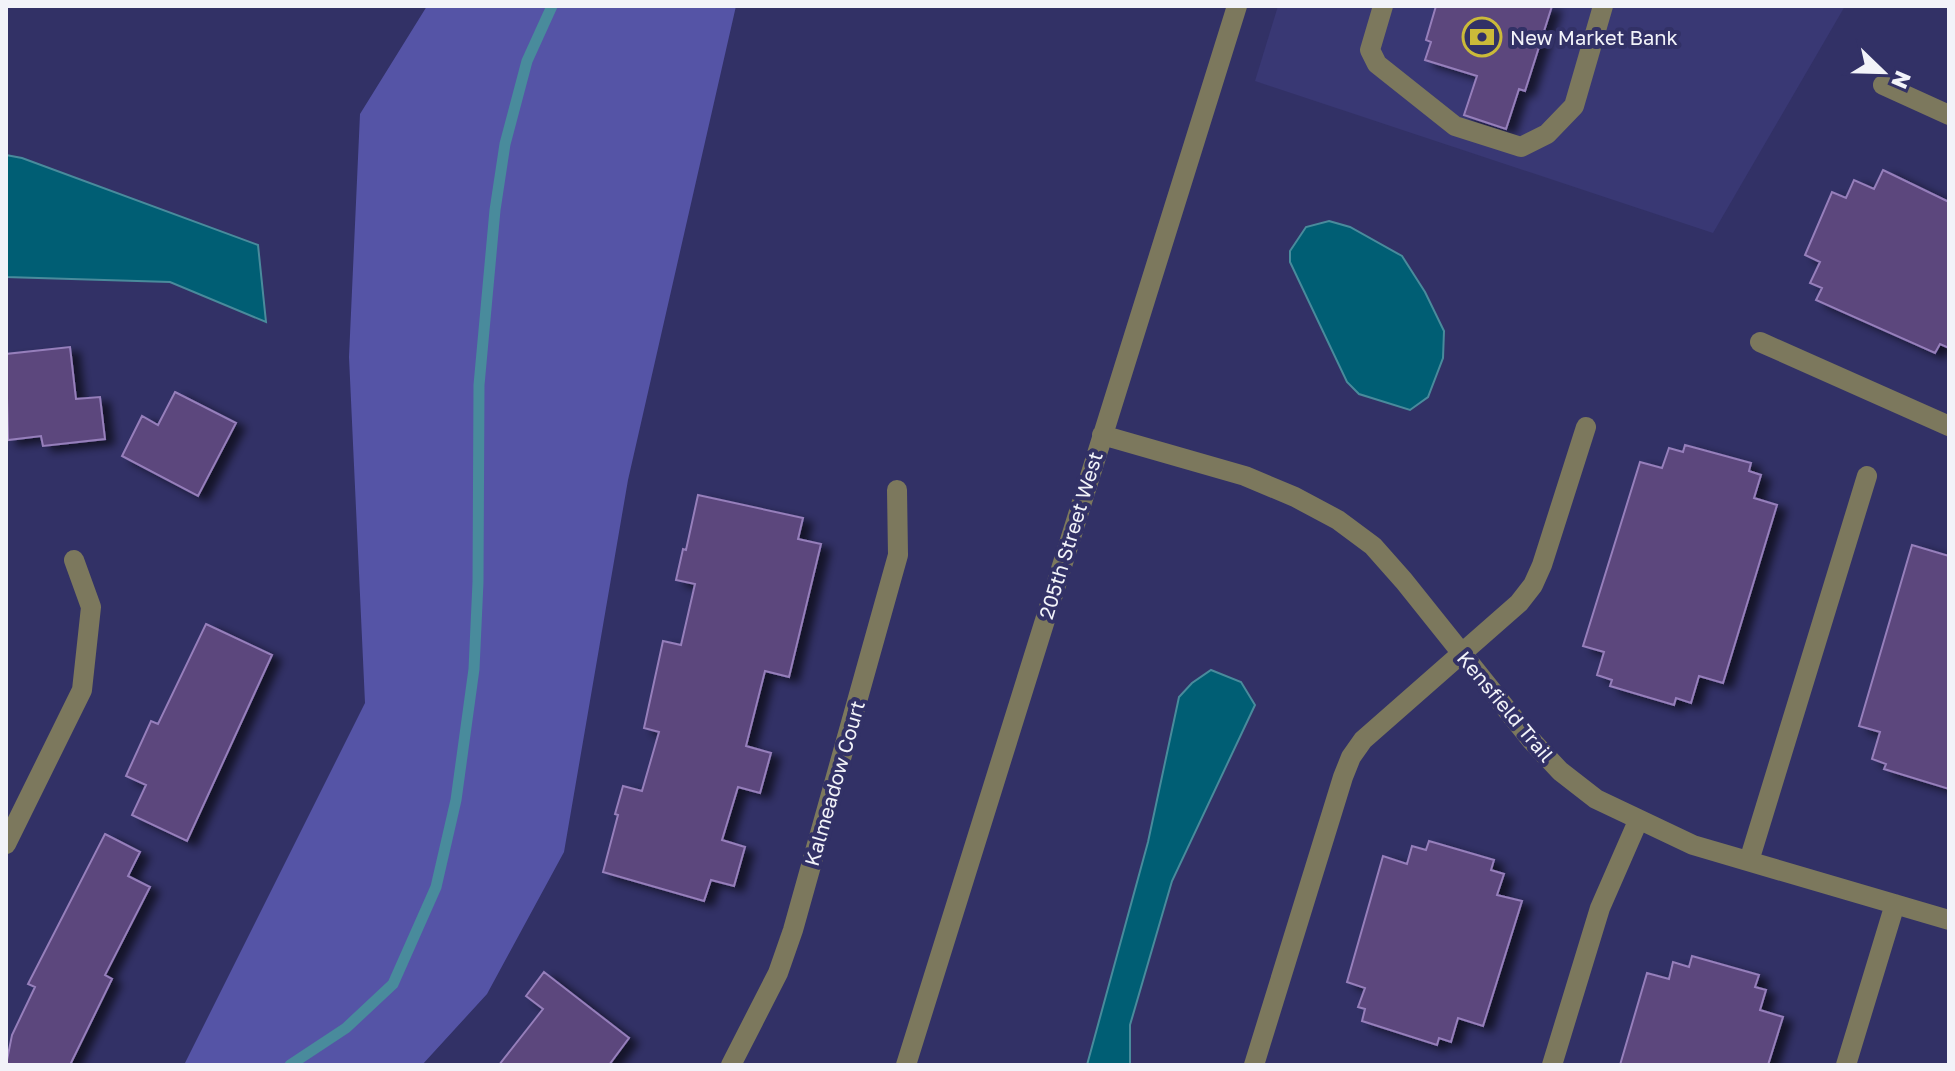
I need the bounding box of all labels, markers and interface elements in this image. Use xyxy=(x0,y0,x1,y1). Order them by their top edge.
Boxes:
bank icon: New Market Bank xyxy=(1461,16,1503,58)
place label: New Market Bank xyxy=(1510,25,1678,49)
north arrow xyxy=(1843,32,1923,112)
text: N xyxy=(1886,67,1918,93)
street label: 205th Street West xyxy=(1033,448,1107,622)
street label: Kensfield Trail xyxy=(1453,646,1559,766)
street label: Kalmeadow Court xyxy=(799,697,869,869)

